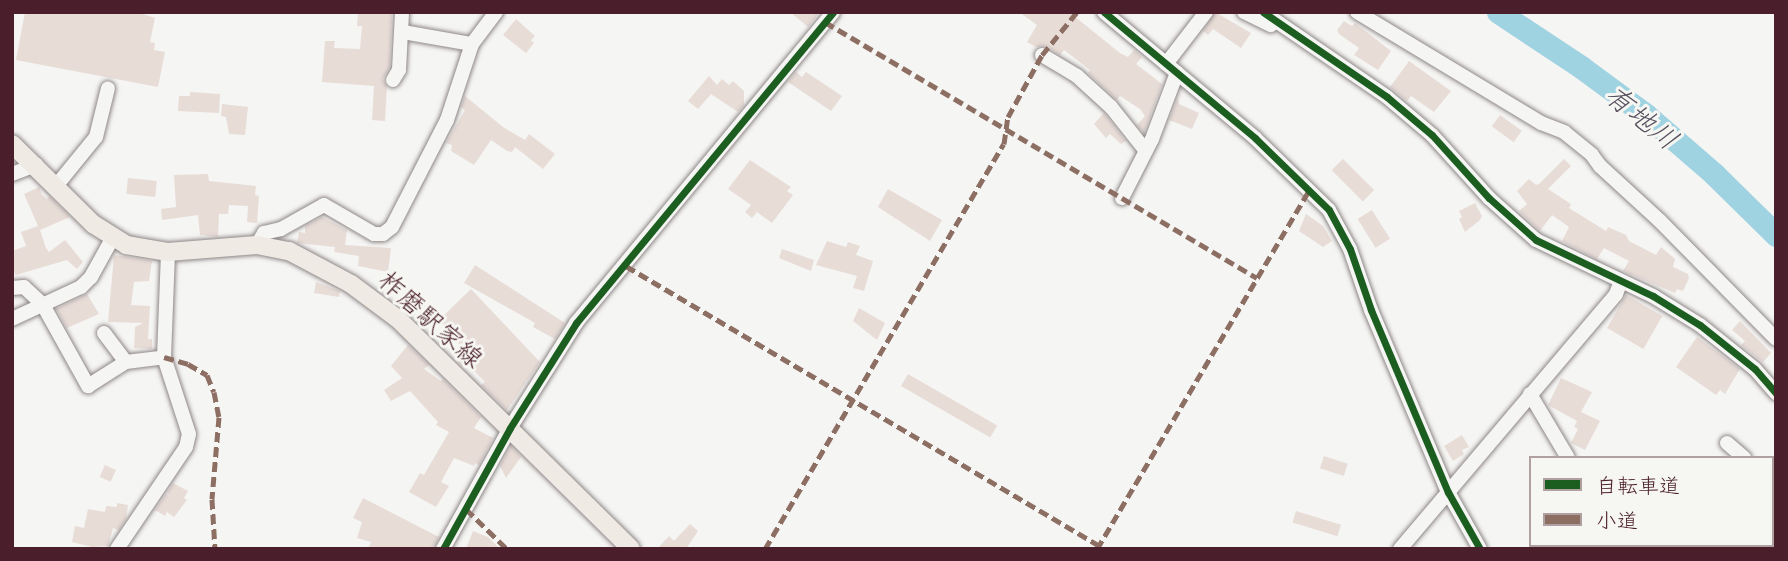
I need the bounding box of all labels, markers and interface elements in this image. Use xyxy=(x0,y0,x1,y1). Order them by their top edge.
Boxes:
water label: 有地川 xyxy=(1599,78,1685,156)
street label: 柞磨駅家線 xyxy=(372,264,490,374)
legend xyxy=(1529,456,1774,547)
text: 自転車道 xyxy=(1596,472,1680,500)
text: 小道 xyxy=(1596,507,1638,535)

